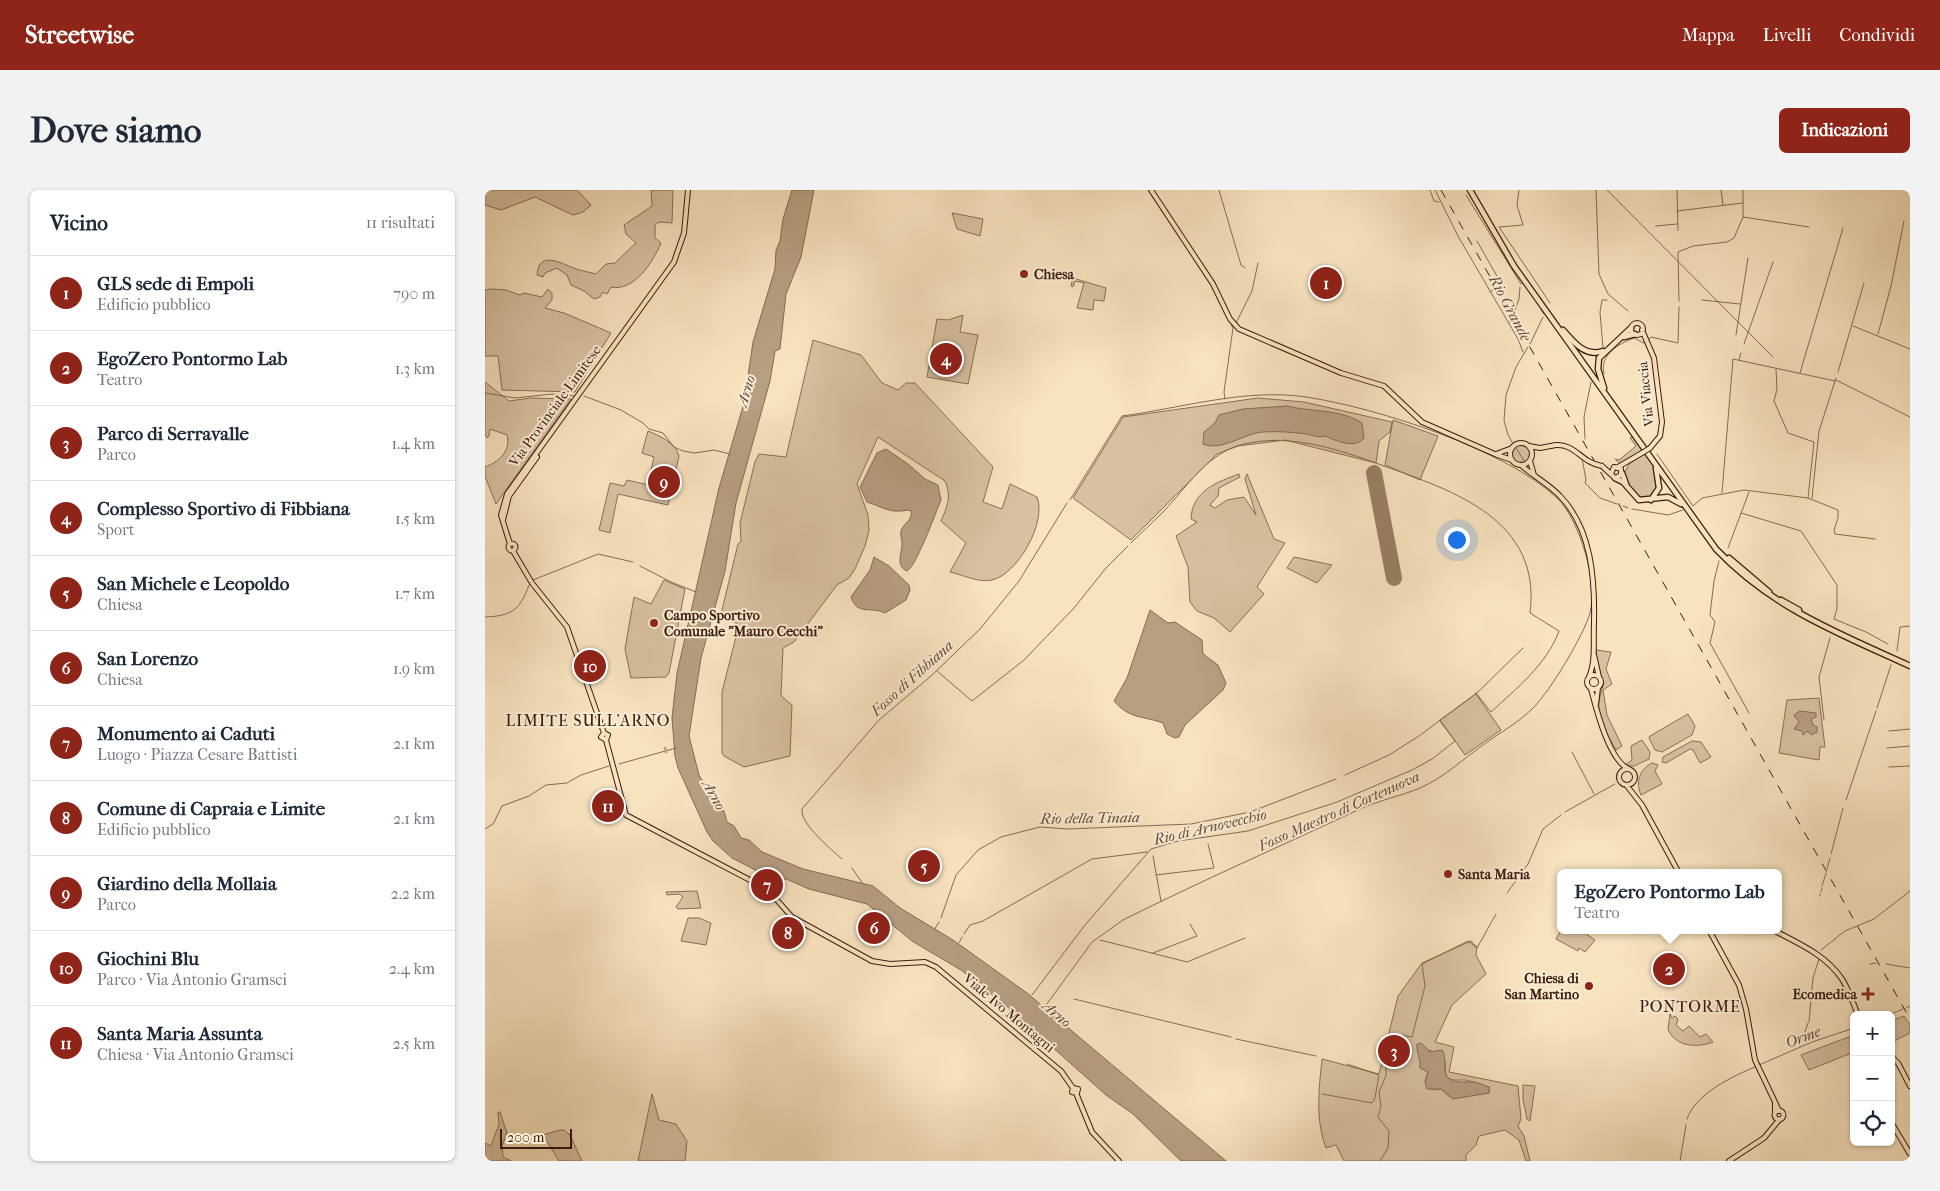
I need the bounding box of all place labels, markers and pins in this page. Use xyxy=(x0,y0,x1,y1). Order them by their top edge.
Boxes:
pin: 1 xyxy=(1310,264,1342,302)
place label: Chiesa xyxy=(1034,266,1074,283)
marker: Chiesa xyxy=(1018,268,1030,280)
pin: 4 xyxy=(930,340,962,378)
pin: 9 xyxy=(648,463,680,501)
place label: Campo Sportivo Comunale "Mauro Cecchi" xyxy=(664,607,823,640)
marker: Campo Sportivo Comunale "Mauro Cecchi" xyxy=(648,617,660,629)
pin: 10 xyxy=(574,647,606,685)
pin: 11 xyxy=(592,787,624,825)
pin: 5 xyxy=(908,847,940,885)
pin: 7 xyxy=(751,866,783,904)
place label: Santa Maria xyxy=(1458,866,1531,883)
marker: Santa Maria xyxy=(1442,868,1454,880)
pin: 6 xyxy=(858,909,890,947)
pin: 8 xyxy=(772,914,804,952)
pin: 2 xyxy=(1653,950,1685,988)
place label: Chiesa di San Martino xyxy=(1505,970,1580,1003)
marker: Chiesa di San Martino xyxy=(1583,980,1595,992)
place label: Ecomedica xyxy=(1792,986,1858,1003)
marker: Ecomedica xyxy=(1861,987,1875,1001)
pin: 3 xyxy=(1378,1032,1410,1070)

